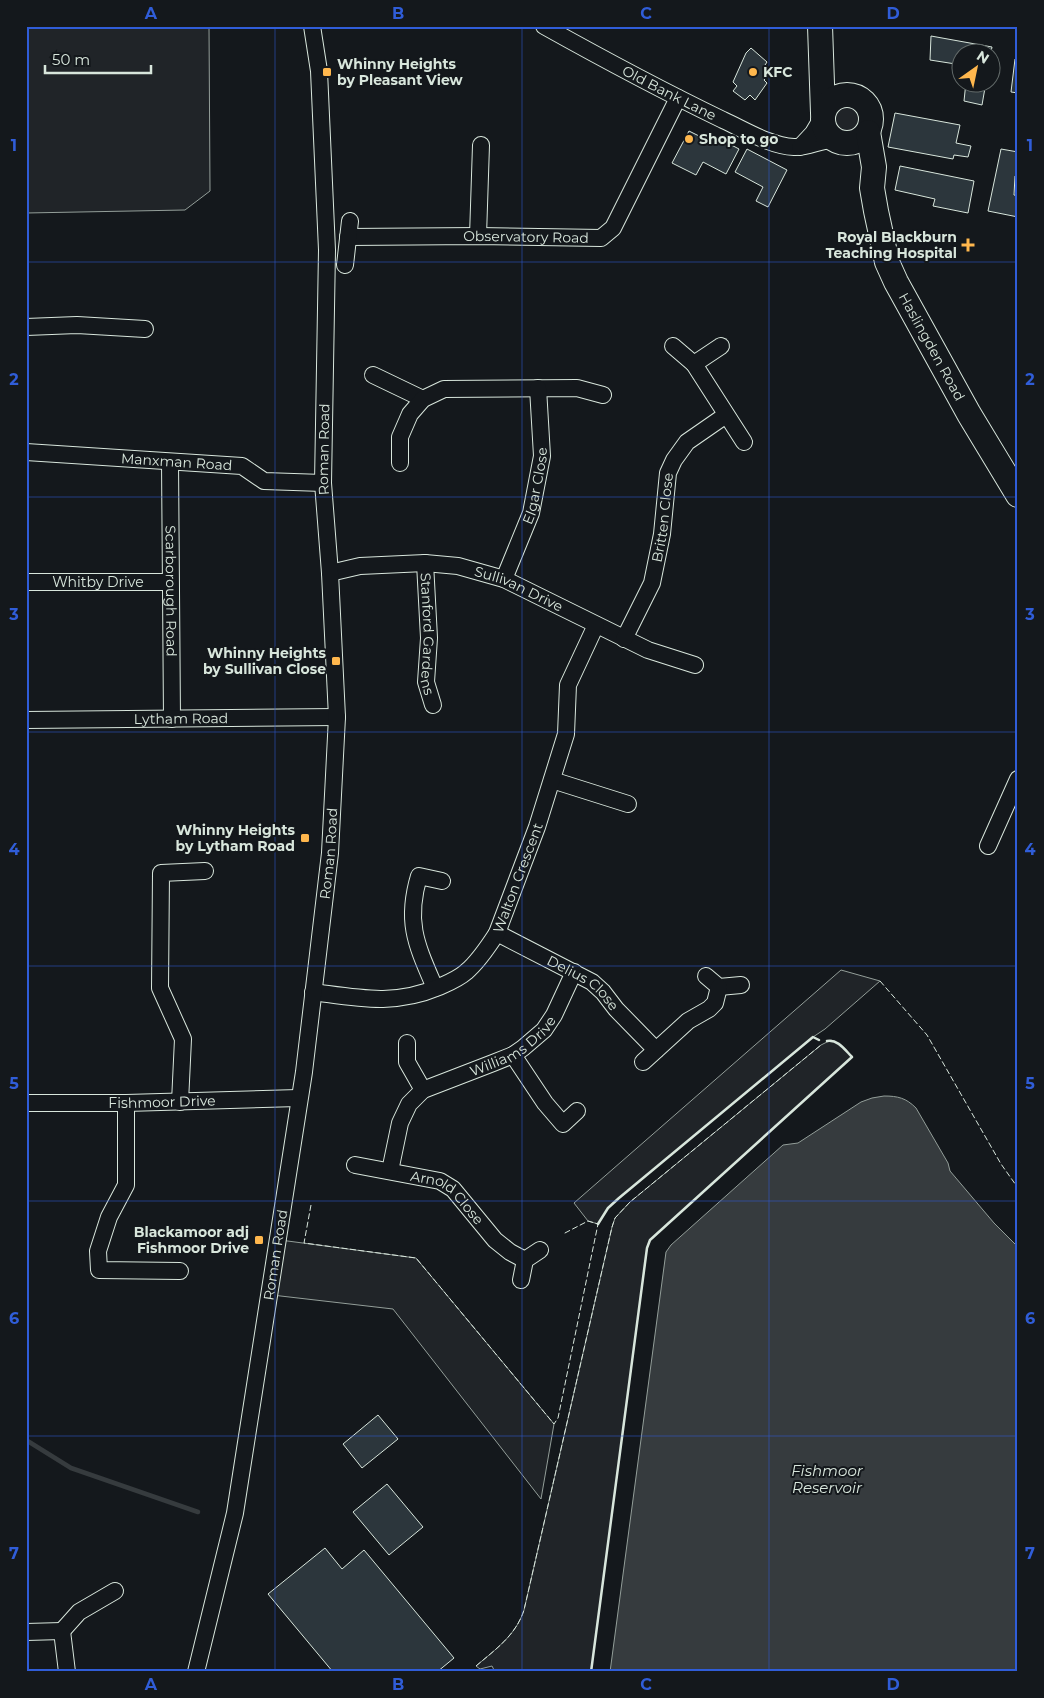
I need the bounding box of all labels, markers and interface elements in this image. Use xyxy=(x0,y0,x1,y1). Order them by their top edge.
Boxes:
text: A xyxy=(144,4,158,23)
text: B xyxy=(392,4,404,23)
text: C xyxy=(640,4,652,23)
text: D xyxy=(886,4,900,23)
scale bar xyxy=(45,42,151,74)
north arrow xyxy=(952,42,1002,92)
text: N xyxy=(973,46,993,68)
text: 50 m xyxy=(52,50,90,69)
place label: Whinny Heights by Pleasant View xyxy=(337,55,464,89)
street label: Old Bank Lane xyxy=(619,61,719,124)
place label: KFC xyxy=(763,63,792,81)
marker: Whinny Heights by Pleasant View xyxy=(321,66,333,78)
marker: KFC xyxy=(747,66,759,78)
place label: Shop to go xyxy=(699,130,778,148)
marker: Shop to go xyxy=(683,133,695,145)
text: 1 xyxy=(11,136,17,155)
text: 1 xyxy=(1027,136,1033,155)
street label: Observatory Road xyxy=(463,227,589,247)
place label: Royal Blackburn Teaching Hospital xyxy=(826,228,957,262)
marker: Royal Blackburn Teaching Hospital xyxy=(961,238,975,252)
street label: Haslingden Road xyxy=(895,289,969,404)
text: 2 xyxy=(9,370,19,389)
text: 2 xyxy=(1025,370,1035,389)
street label: Roman Road xyxy=(314,403,333,496)
street label: Elgar Close xyxy=(518,447,551,527)
street label: Manxman Road xyxy=(120,449,233,474)
street label: Britten Close xyxy=(647,472,677,564)
street label: Scarborough Road xyxy=(161,525,181,657)
street label: Sullivan Drive xyxy=(472,562,566,616)
street label: Stanford Gardens xyxy=(416,572,438,697)
street label: Whitby Drive xyxy=(52,573,144,591)
text: 3 xyxy=(8,605,19,624)
text: 3 xyxy=(1024,605,1035,624)
place label: Whinny Heights by Sullivan Close xyxy=(203,644,327,678)
marker: Whinny Heights by Sullivan Close xyxy=(330,655,342,667)
street label: Lytham Road xyxy=(134,709,228,728)
street label: Roman Road xyxy=(316,807,341,900)
street label: Walton Crescent xyxy=(489,820,547,935)
place label: Whinny Heights by Lytham Road xyxy=(176,821,296,855)
marker: Whinny Heights by Lytham Road xyxy=(299,832,311,844)
text: 4 xyxy=(8,840,20,859)
text: 4 xyxy=(1024,840,1036,859)
street label: Delius Close xyxy=(544,951,623,1014)
street label: Williams Drive xyxy=(467,1012,560,1080)
text: 5 xyxy=(9,1074,19,1093)
text: 5 xyxy=(1025,1074,1035,1093)
street label: Fishmoor Drive xyxy=(108,1091,216,1112)
street label: Arnold Close xyxy=(409,1167,488,1228)
street label: Roman Road xyxy=(259,1208,291,1302)
place label: Blackamoor adj Fishmoor Drive xyxy=(134,1223,249,1257)
marker: Blackamoor adj Fishmoor Drive xyxy=(253,1234,265,1246)
text: 6 xyxy=(9,1309,19,1328)
text: 6 xyxy=(1025,1309,1035,1328)
water label: Fishmoor Reservoir xyxy=(791,1461,864,1497)
text: 7 xyxy=(9,1544,19,1563)
text: 7 xyxy=(1025,1544,1035,1563)
text: A xyxy=(144,1675,158,1694)
text: B xyxy=(392,1675,404,1694)
text: C xyxy=(640,1675,652,1694)
text: D xyxy=(886,1675,900,1694)

